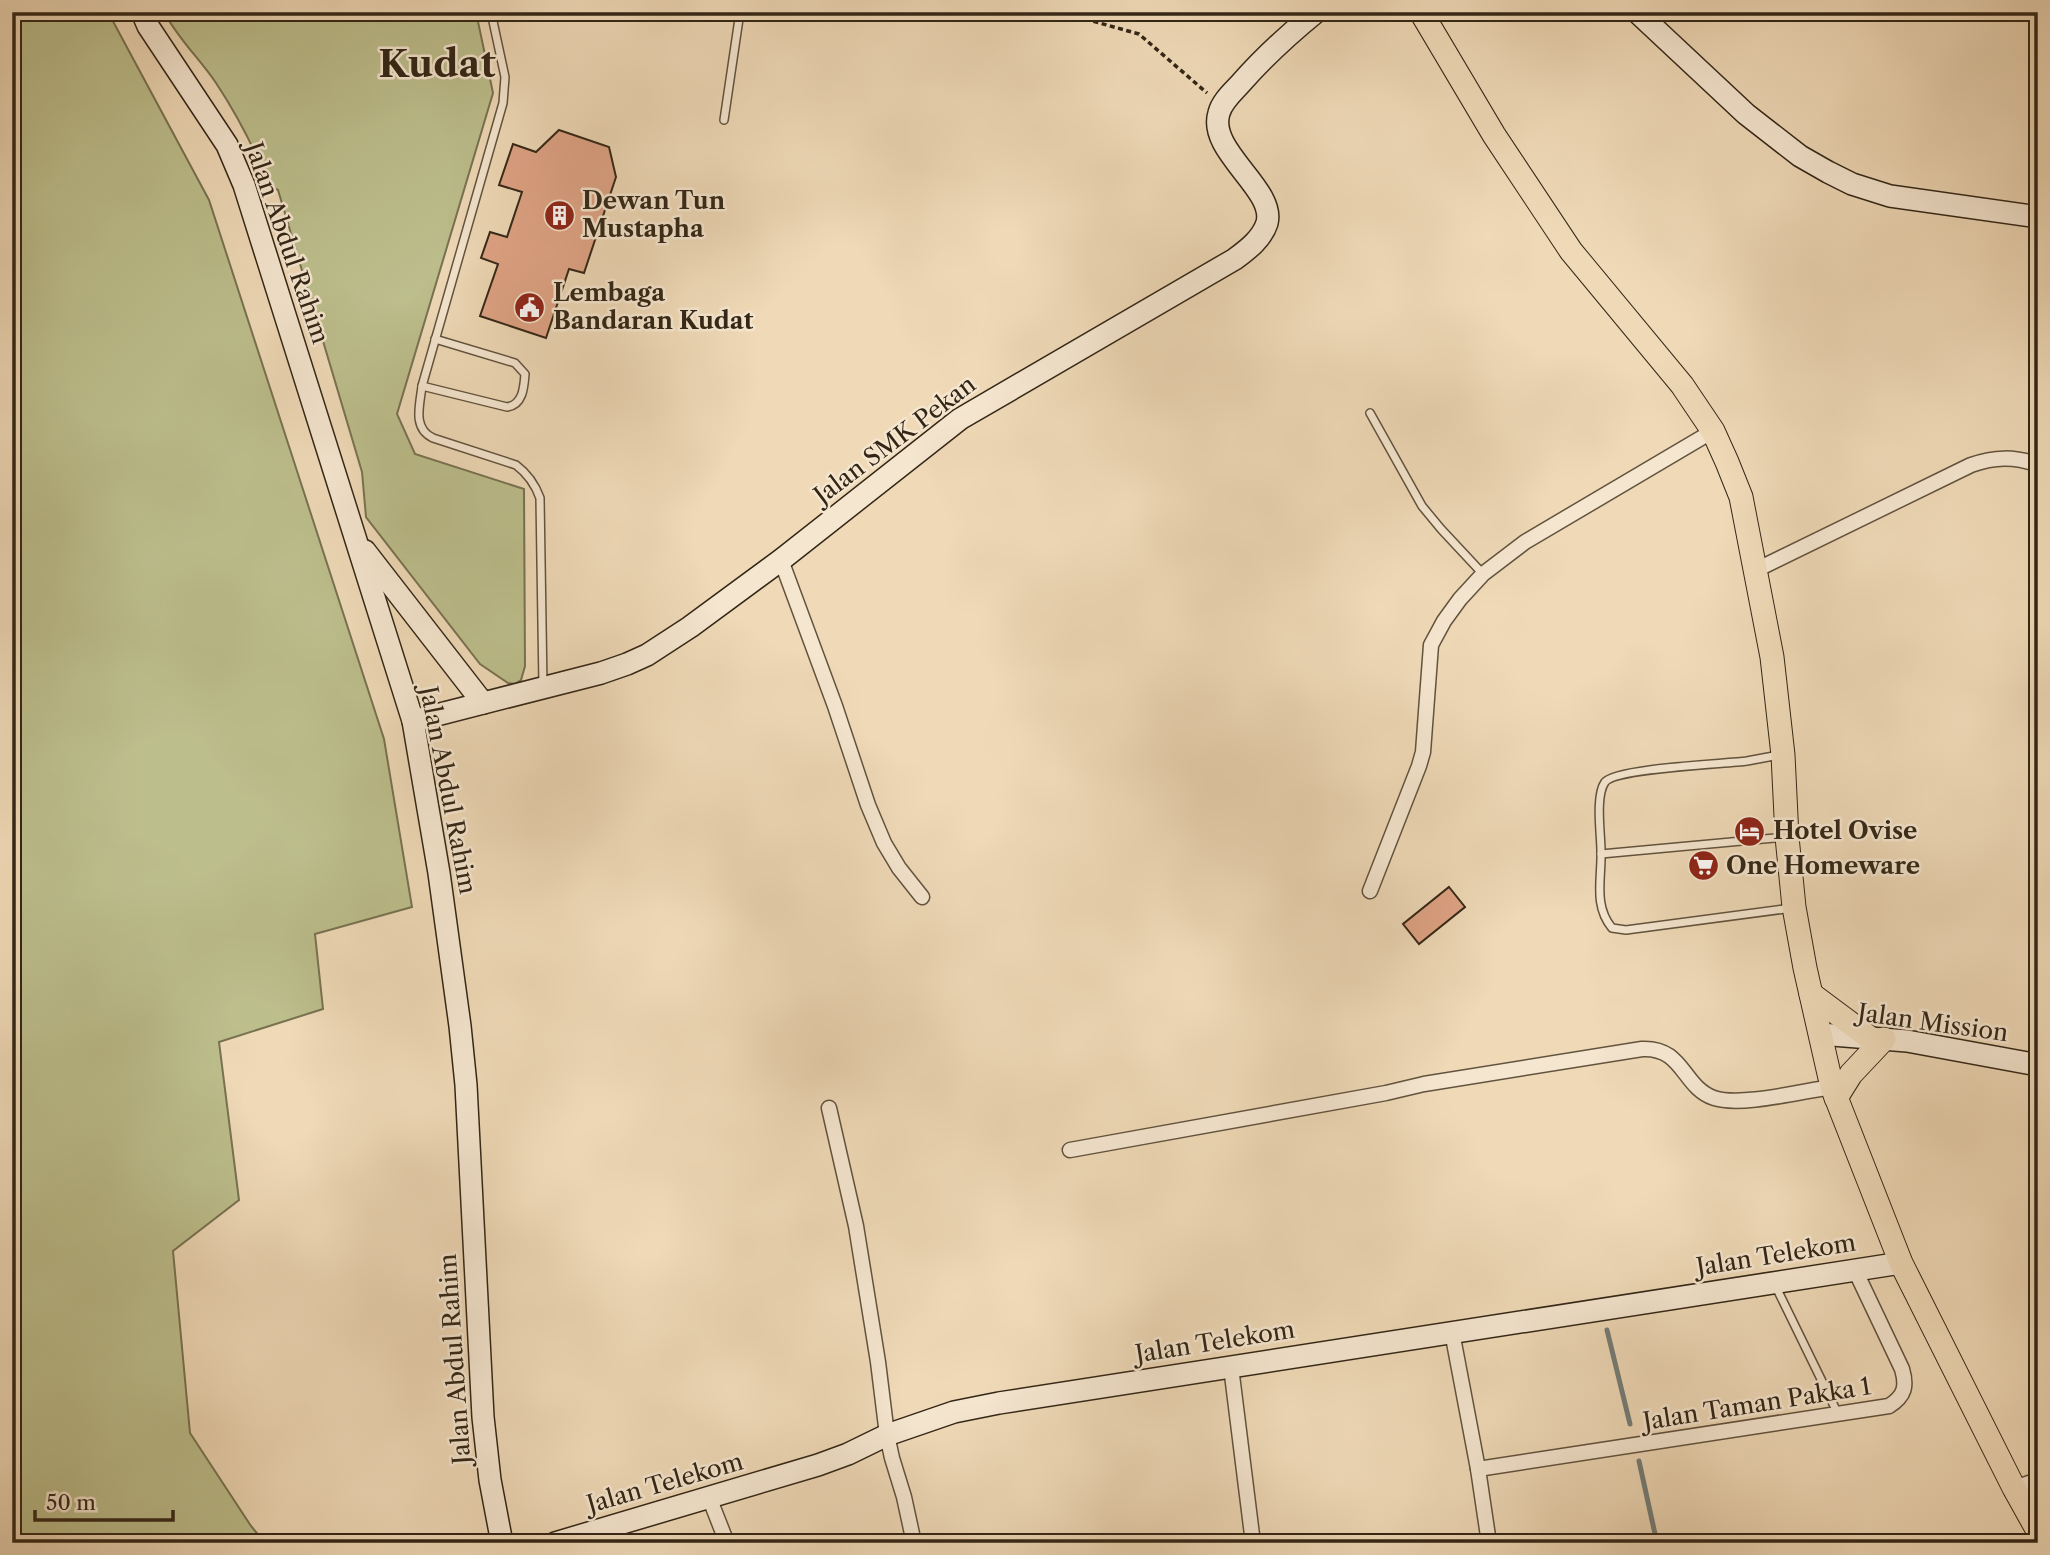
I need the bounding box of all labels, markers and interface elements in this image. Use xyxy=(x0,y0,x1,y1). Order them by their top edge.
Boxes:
district label: Kudat xyxy=(378,40,497,87)
street label: Jalan Abdul Rahim xyxy=(238,135,336,347)
place label: Dewan Tun Mustapha xyxy=(582,186,726,243)
building icon: Dewan Tun Mustapha xyxy=(542,198,576,232)
place label: Lembaga Bandaran Kudat xyxy=(553,278,754,335)
public building icon: Lembaga Bandaran Kudat xyxy=(513,290,547,324)
street label: Jalan SMK Pekan xyxy=(805,369,981,512)
street label: Jalan Abdul Rahim xyxy=(413,680,483,896)
hotel icon: Hotel Ovise xyxy=(1733,814,1767,848)
place label: Hotel Ovise xyxy=(1773,816,1917,845)
supermarket icon: One Homeware xyxy=(1686,849,1720,883)
place label: One Homeware xyxy=(1726,851,1920,880)
street label: Jalan Mission xyxy=(1852,997,2010,1047)
street label: Jalan Telekom xyxy=(1690,1228,1858,1282)
street label: Jalan Abdul Rahim xyxy=(433,1253,477,1469)
street label: Jalan Telekom xyxy=(1129,1315,1297,1369)
street label: Jalan Taman Pakka 1 xyxy=(1637,1371,1873,1436)
street label: Jalan Telekom xyxy=(580,1446,746,1520)
scale bar xyxy=(35,1478,173,1522)
text: 50 m xyxy=(46,1490,96,1515)

